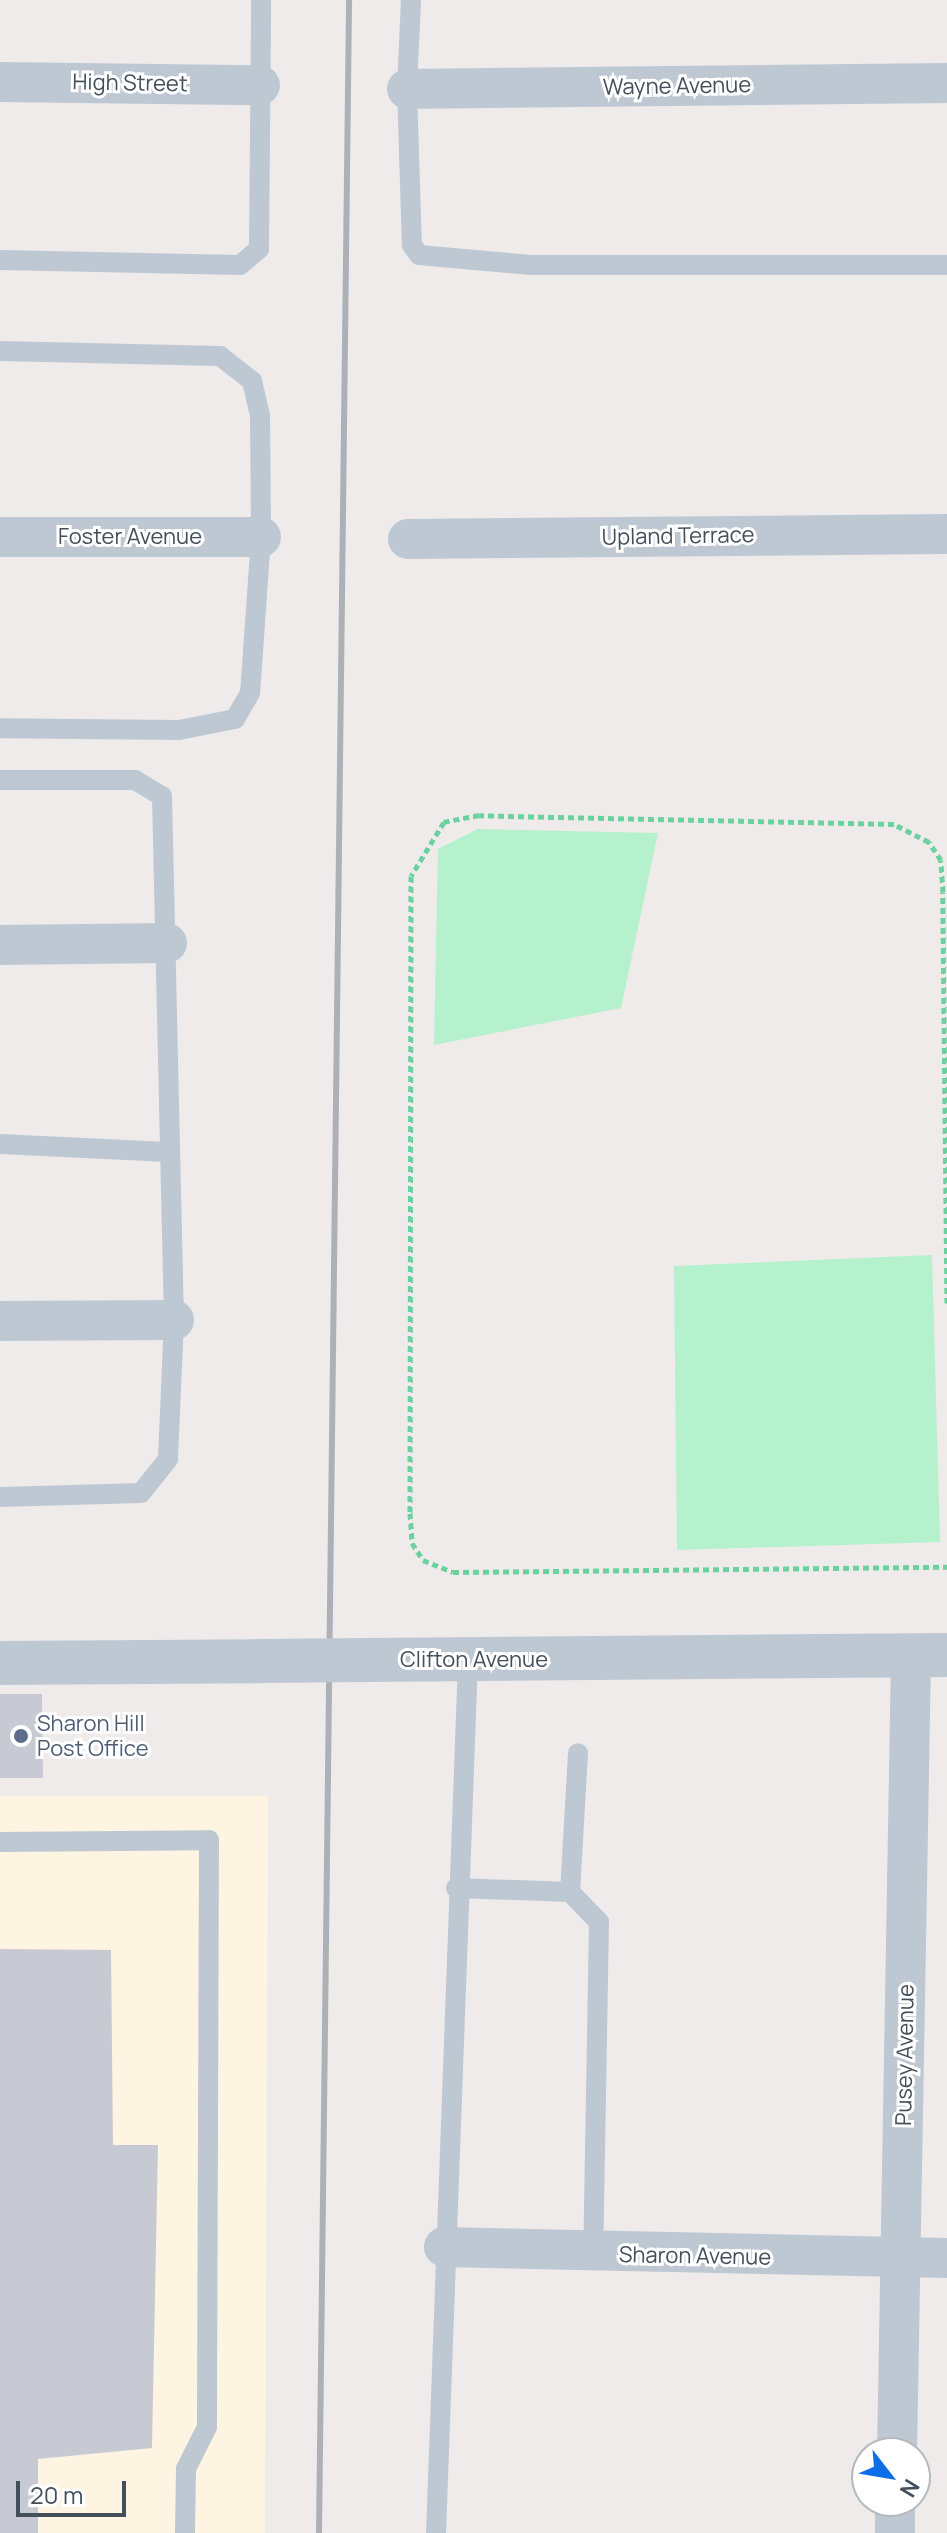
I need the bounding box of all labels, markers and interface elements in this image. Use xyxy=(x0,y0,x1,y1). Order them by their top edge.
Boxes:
street label: High Street xyxy=(72,69,188,97)
street label: Wayne Avenue xyxy=(603,72,751,100)
street label: Upland Terrace xyxy=(601,521,755,551)
street label: Foster Avenue xyxy=(58,524,202,550)
street label: Clifton Avenue xyxy=(400,1647,548,1673)
place label: Sharon Hill Post Office xyxy=(37,1710,149,1762)
marker: Sharon Hill Post Office xyxy=(12,1727,30,1745)
street label: Pusey Avenue xyxy=(891,1984,919,2126)
street label: Sharon Avenue xyxy=(619,2241,771,2271)
north arrow xyxy=(851,2437,931,2517)
scale bar xyxy=(20,2465,130,2515)
text: N xyxy=(893,2474,927,2503)
text: 20 m xyxy=(30,2478,83,2511)

